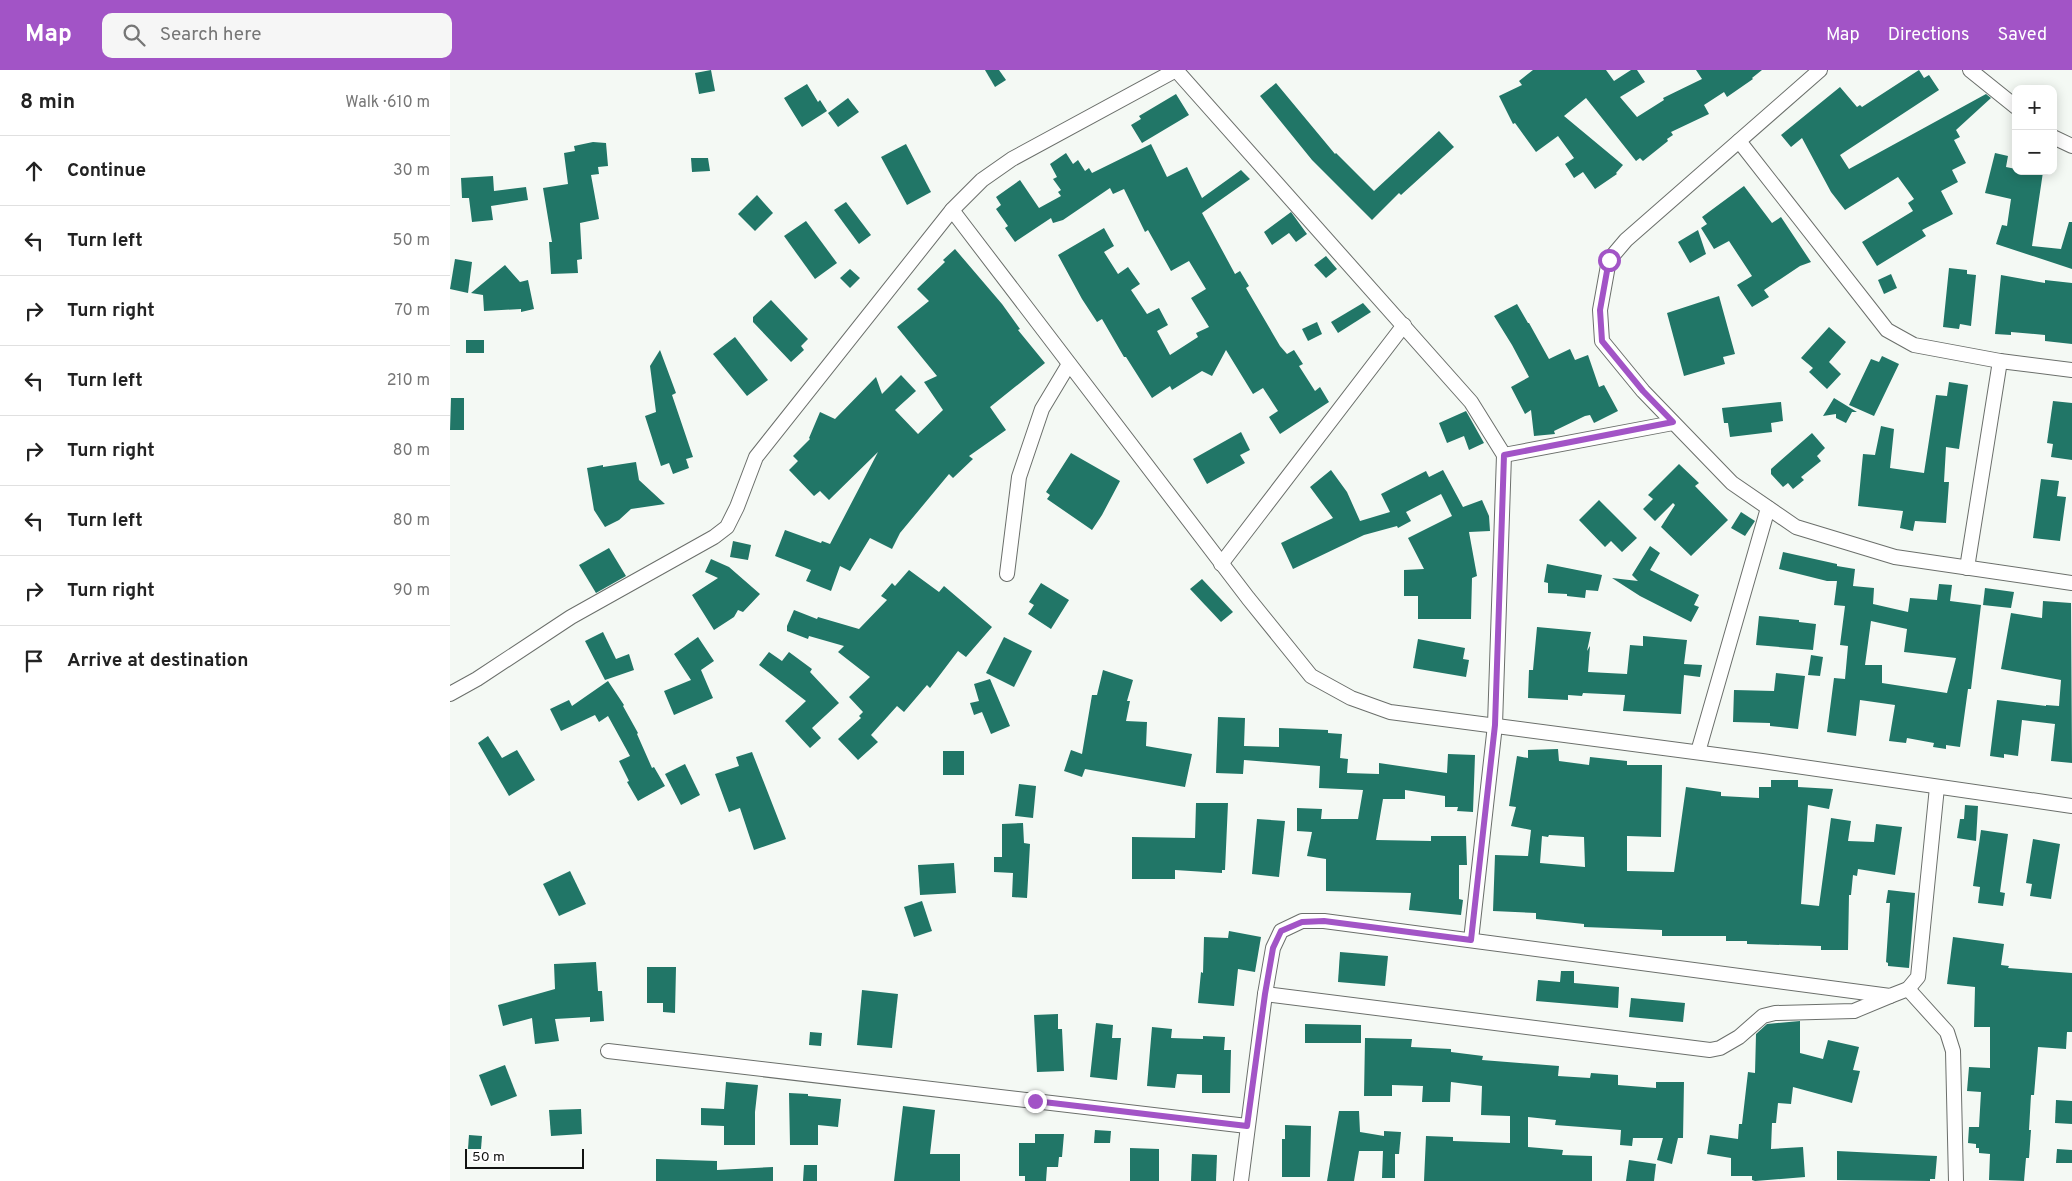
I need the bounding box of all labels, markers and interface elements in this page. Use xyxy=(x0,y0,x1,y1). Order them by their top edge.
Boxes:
search box xyxy=(102,13,452,58)
text: Map xyxy=(25,20,72,50)
icon: search xyxy=(120,21,148,49)
text: Search here xyxy=(160,23,261,47)
text: Map xyxy=(1826,24,1860,47)
text: Directions xyxy=(1888,24,1970,47)
text: Saved xyxy=(1998,24,2047,47)
map controls xyxy=(2012,85,2057,175)
button: + xyxy=(2012,85,2057,130)
text: 8 min xyxy=(20,89,75,116)
text: Walk · 610 m xyxy=(345,93,430,113)
button: − xyxy=(2012,130,2057,175)
icon: ahead xyxy=(20,157,48,185)
text: Continue xyxy=(67,159,146,183)
text: 30 m xyxy=(393,161,430,181)
icon: left xyxy=(20,227,48,255)
text: Turn left xyxy=(67,229,143,253)
text: 50 m xyxy=(393,231,430,251)
route start xyxy=(1598,249,1621,272)
icon: right xyxy=(20,297,48,325)
text: Turn right xyxy=(67,299,155,323)
text: 70 m xyxy=(395,301,430,321)
icon: left xyxy=(20,367,48,395)
text: Turn left xyxy=(67,369,143,393)
text: 210 m xyxy=(387,371,430,391)
icon: right xyxy=(20,437,48,465)
text: Turn right xyxy=(67,439,155,463)
text: 80 m xyxy=(393,441,430,461)
icon: left xyxy=(20,507,48,535)
text: Turn left xyxy=(67,509,143,533)
text: 80 m xyxy=(393,511,430,531)
icon: right xyxy=(20,577,48,605)
text: Turn right xyxy=(67,579,155,603)
text: 90 m xyxy=(393,581,430,601)
icon: arrive xyxy=(20,647,48,675)
text: Arrive at destination xyxy=(67,649,248,673)
route end xyxy=(1024,1090,1047,1113)
scale bar xyxy=(465,1146,584,1169)
text: 50 m xyxy=(472,1149,505,1166)

